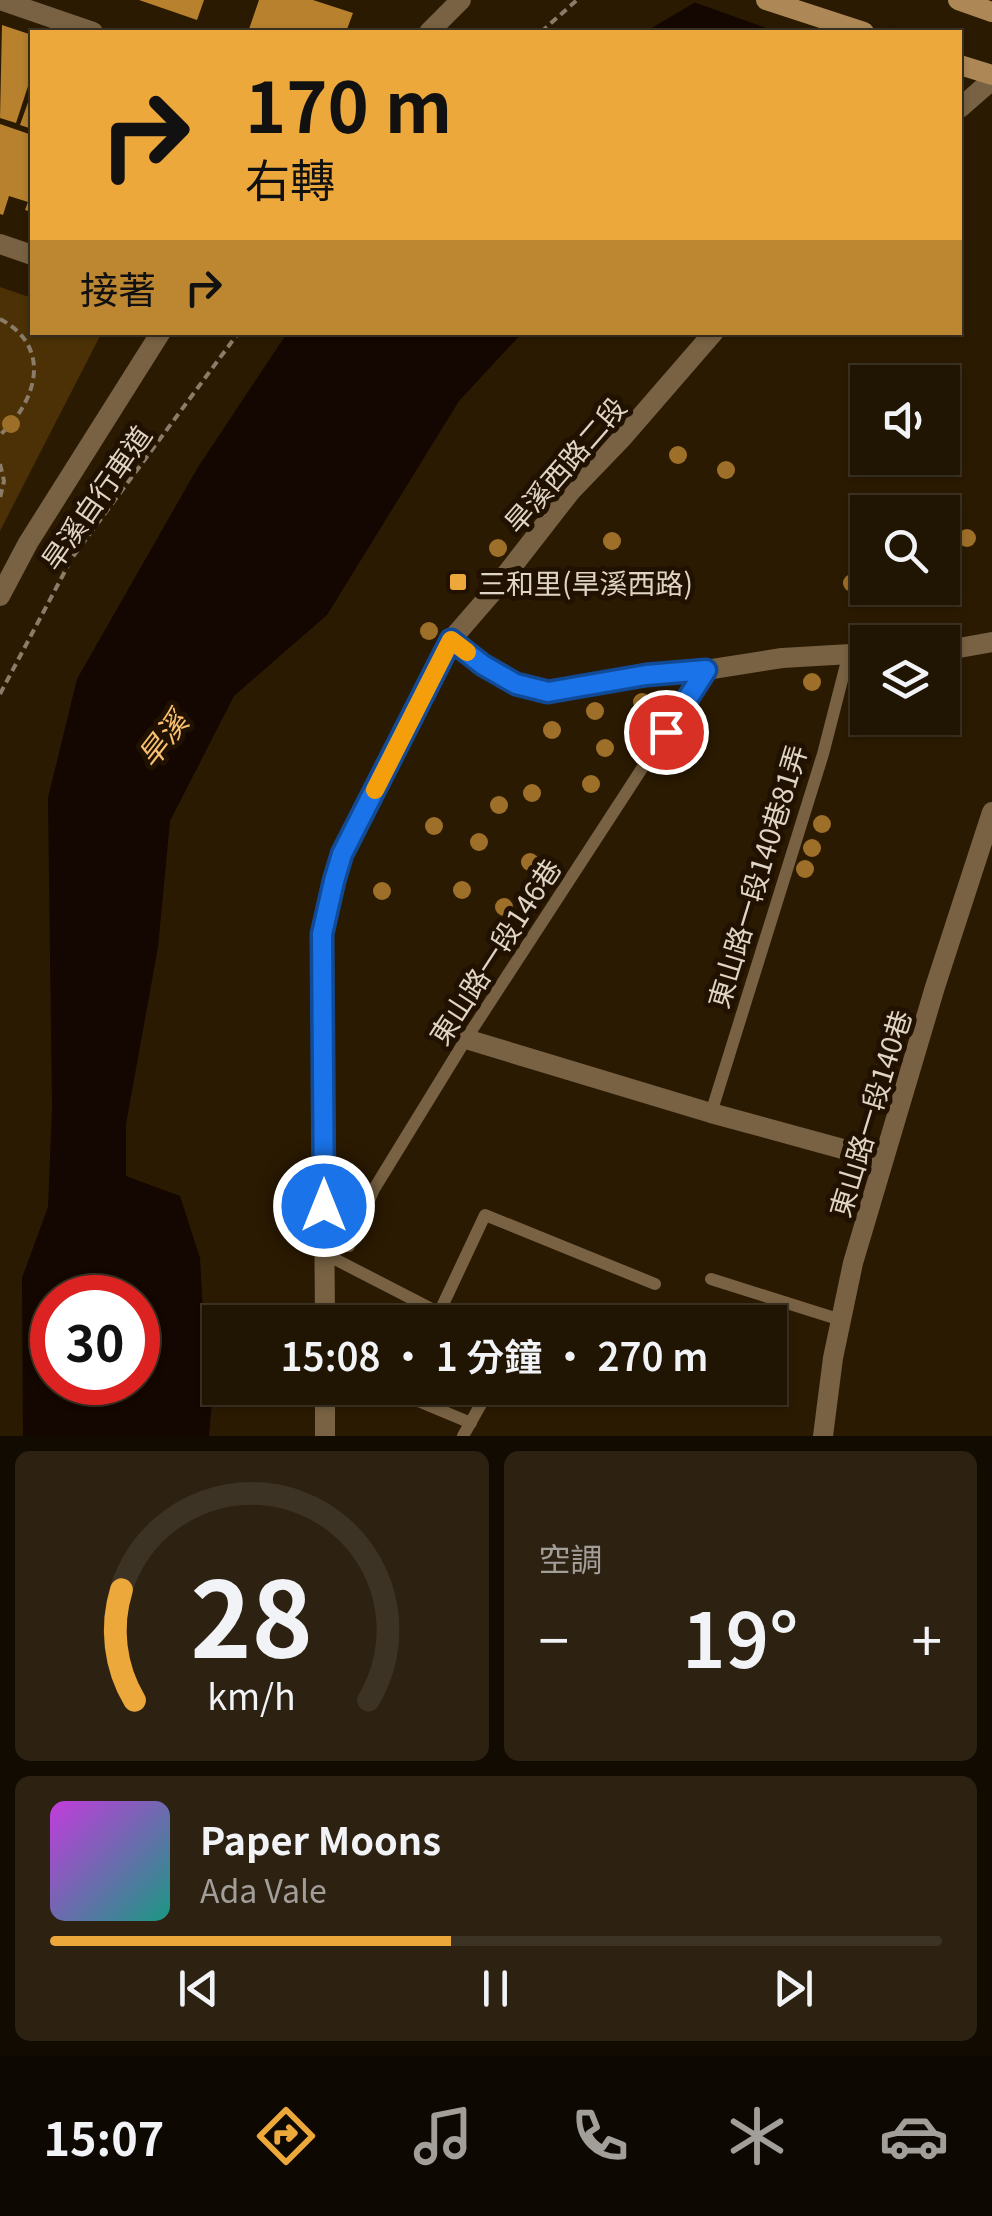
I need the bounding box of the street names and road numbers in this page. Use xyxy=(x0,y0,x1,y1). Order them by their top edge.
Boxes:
street label: 旱溪西路二段 xyxy=(494,387,634,541)
street label: 旱溪自行車道 xyxy=(30,417,160,577)
street label: 東山路一段140巷81弄 xyxy=(697,739,815,1013)
street label: 東山路一段146巷 xyxy=(419,850,569,1052)
street label: 東山路一段140巷 xyxy=(818,1005,920,1221)

